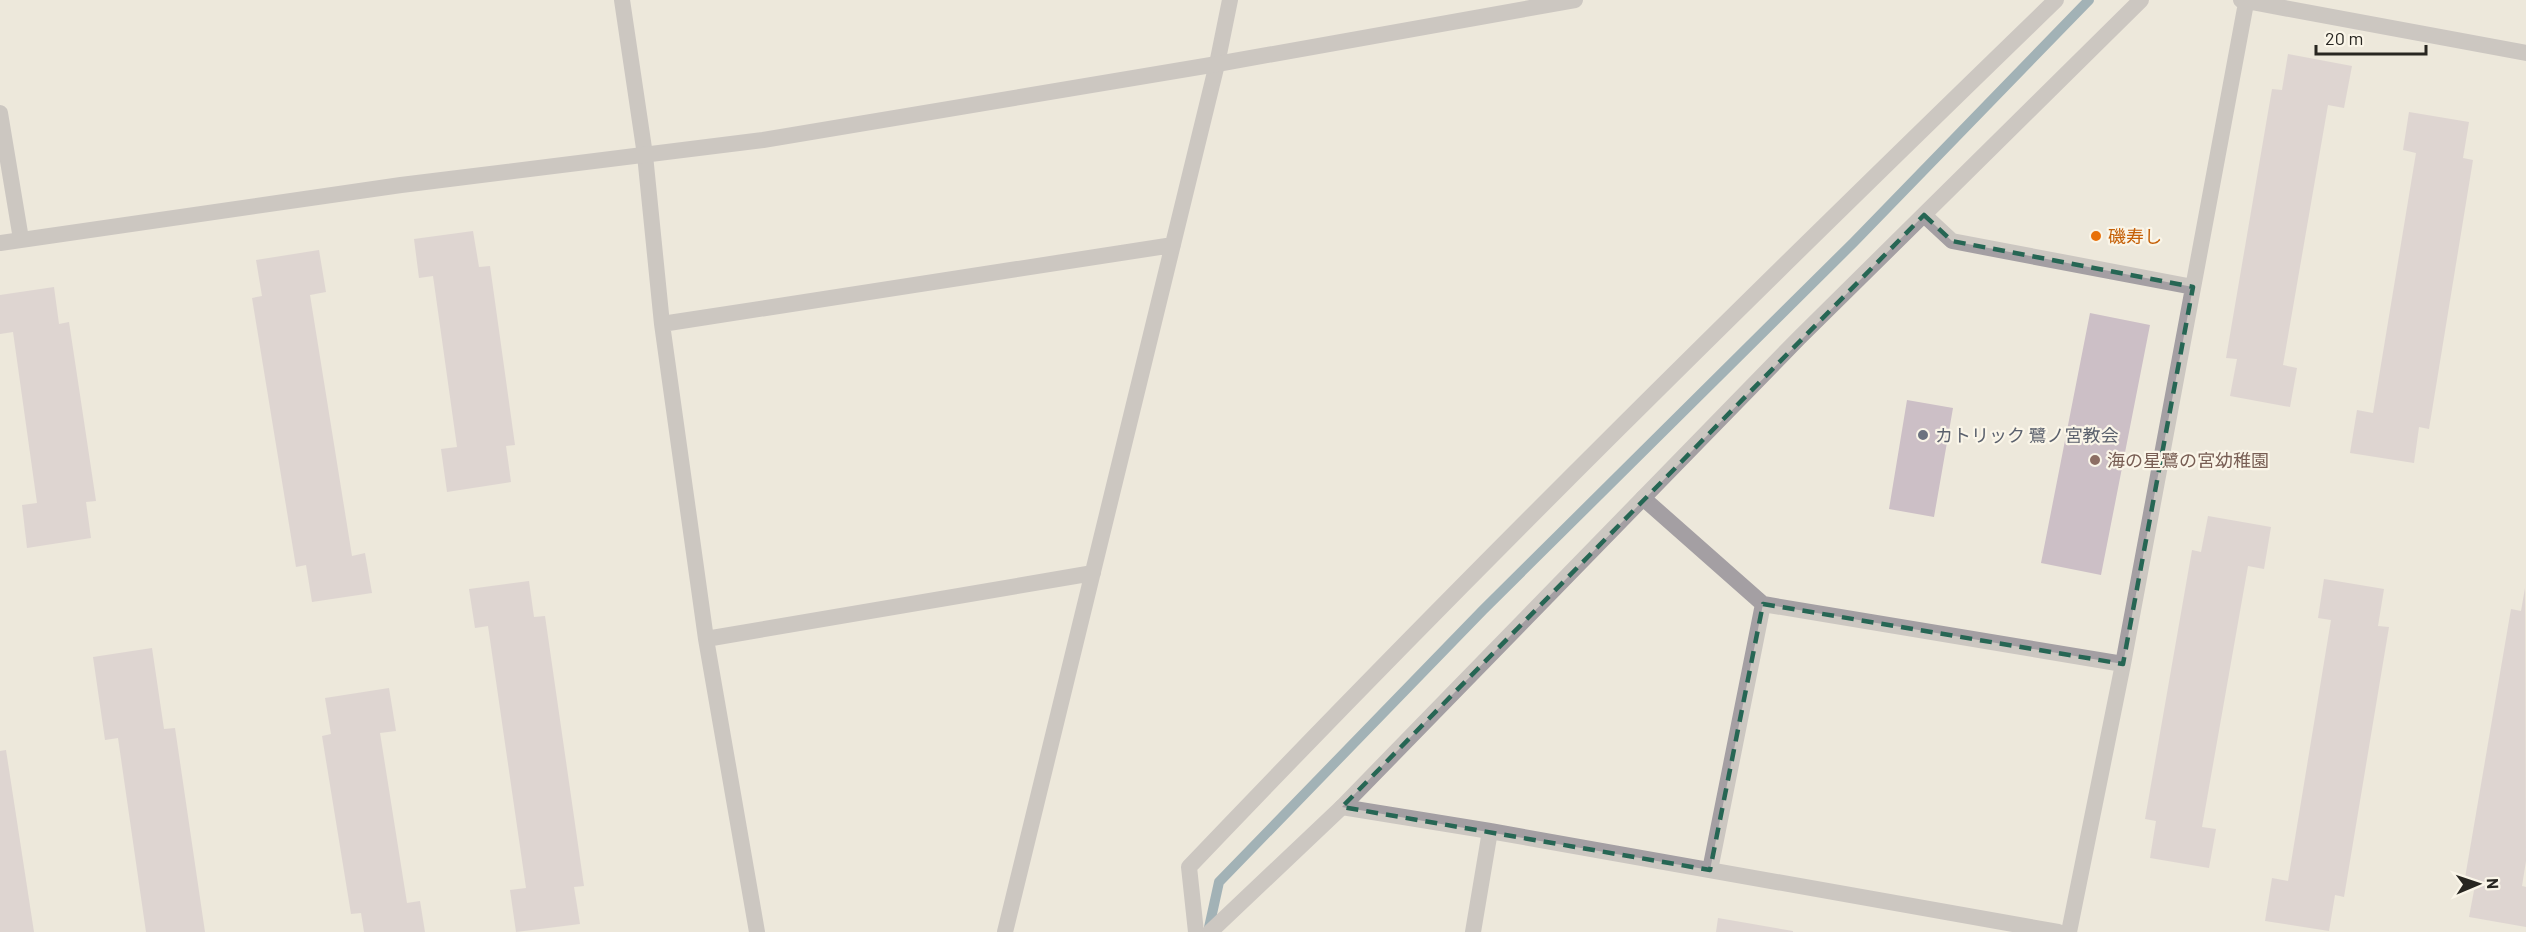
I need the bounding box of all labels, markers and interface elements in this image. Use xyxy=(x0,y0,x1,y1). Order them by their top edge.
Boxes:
scale bar xyxy=(2316,18,2426,56)
text: 20 m xyxy=(2325,27,2363,49)
place label: 磯寿し xyxy=(2108,225,2162,247)
marker: 磯寿し xyxy=(2089,229,2103,243)
place label: カトリック 鷺ノ宮教会 xyxy=(1935,424,2119,446)
marker: カトリック 鷺ノ宮教会 xyxy=(1916,428,1930,442)
place label: 海の星鷺の宮幼稚園 xyxy=(2107,449,2269,471)
marker: 海の星鷺の宮幼稚園 xyxy=(2088,453,2102,467)
north arrow xyxy=(2448,854,2508,914)
text: N xyxy=(2484,878,2503,889)

